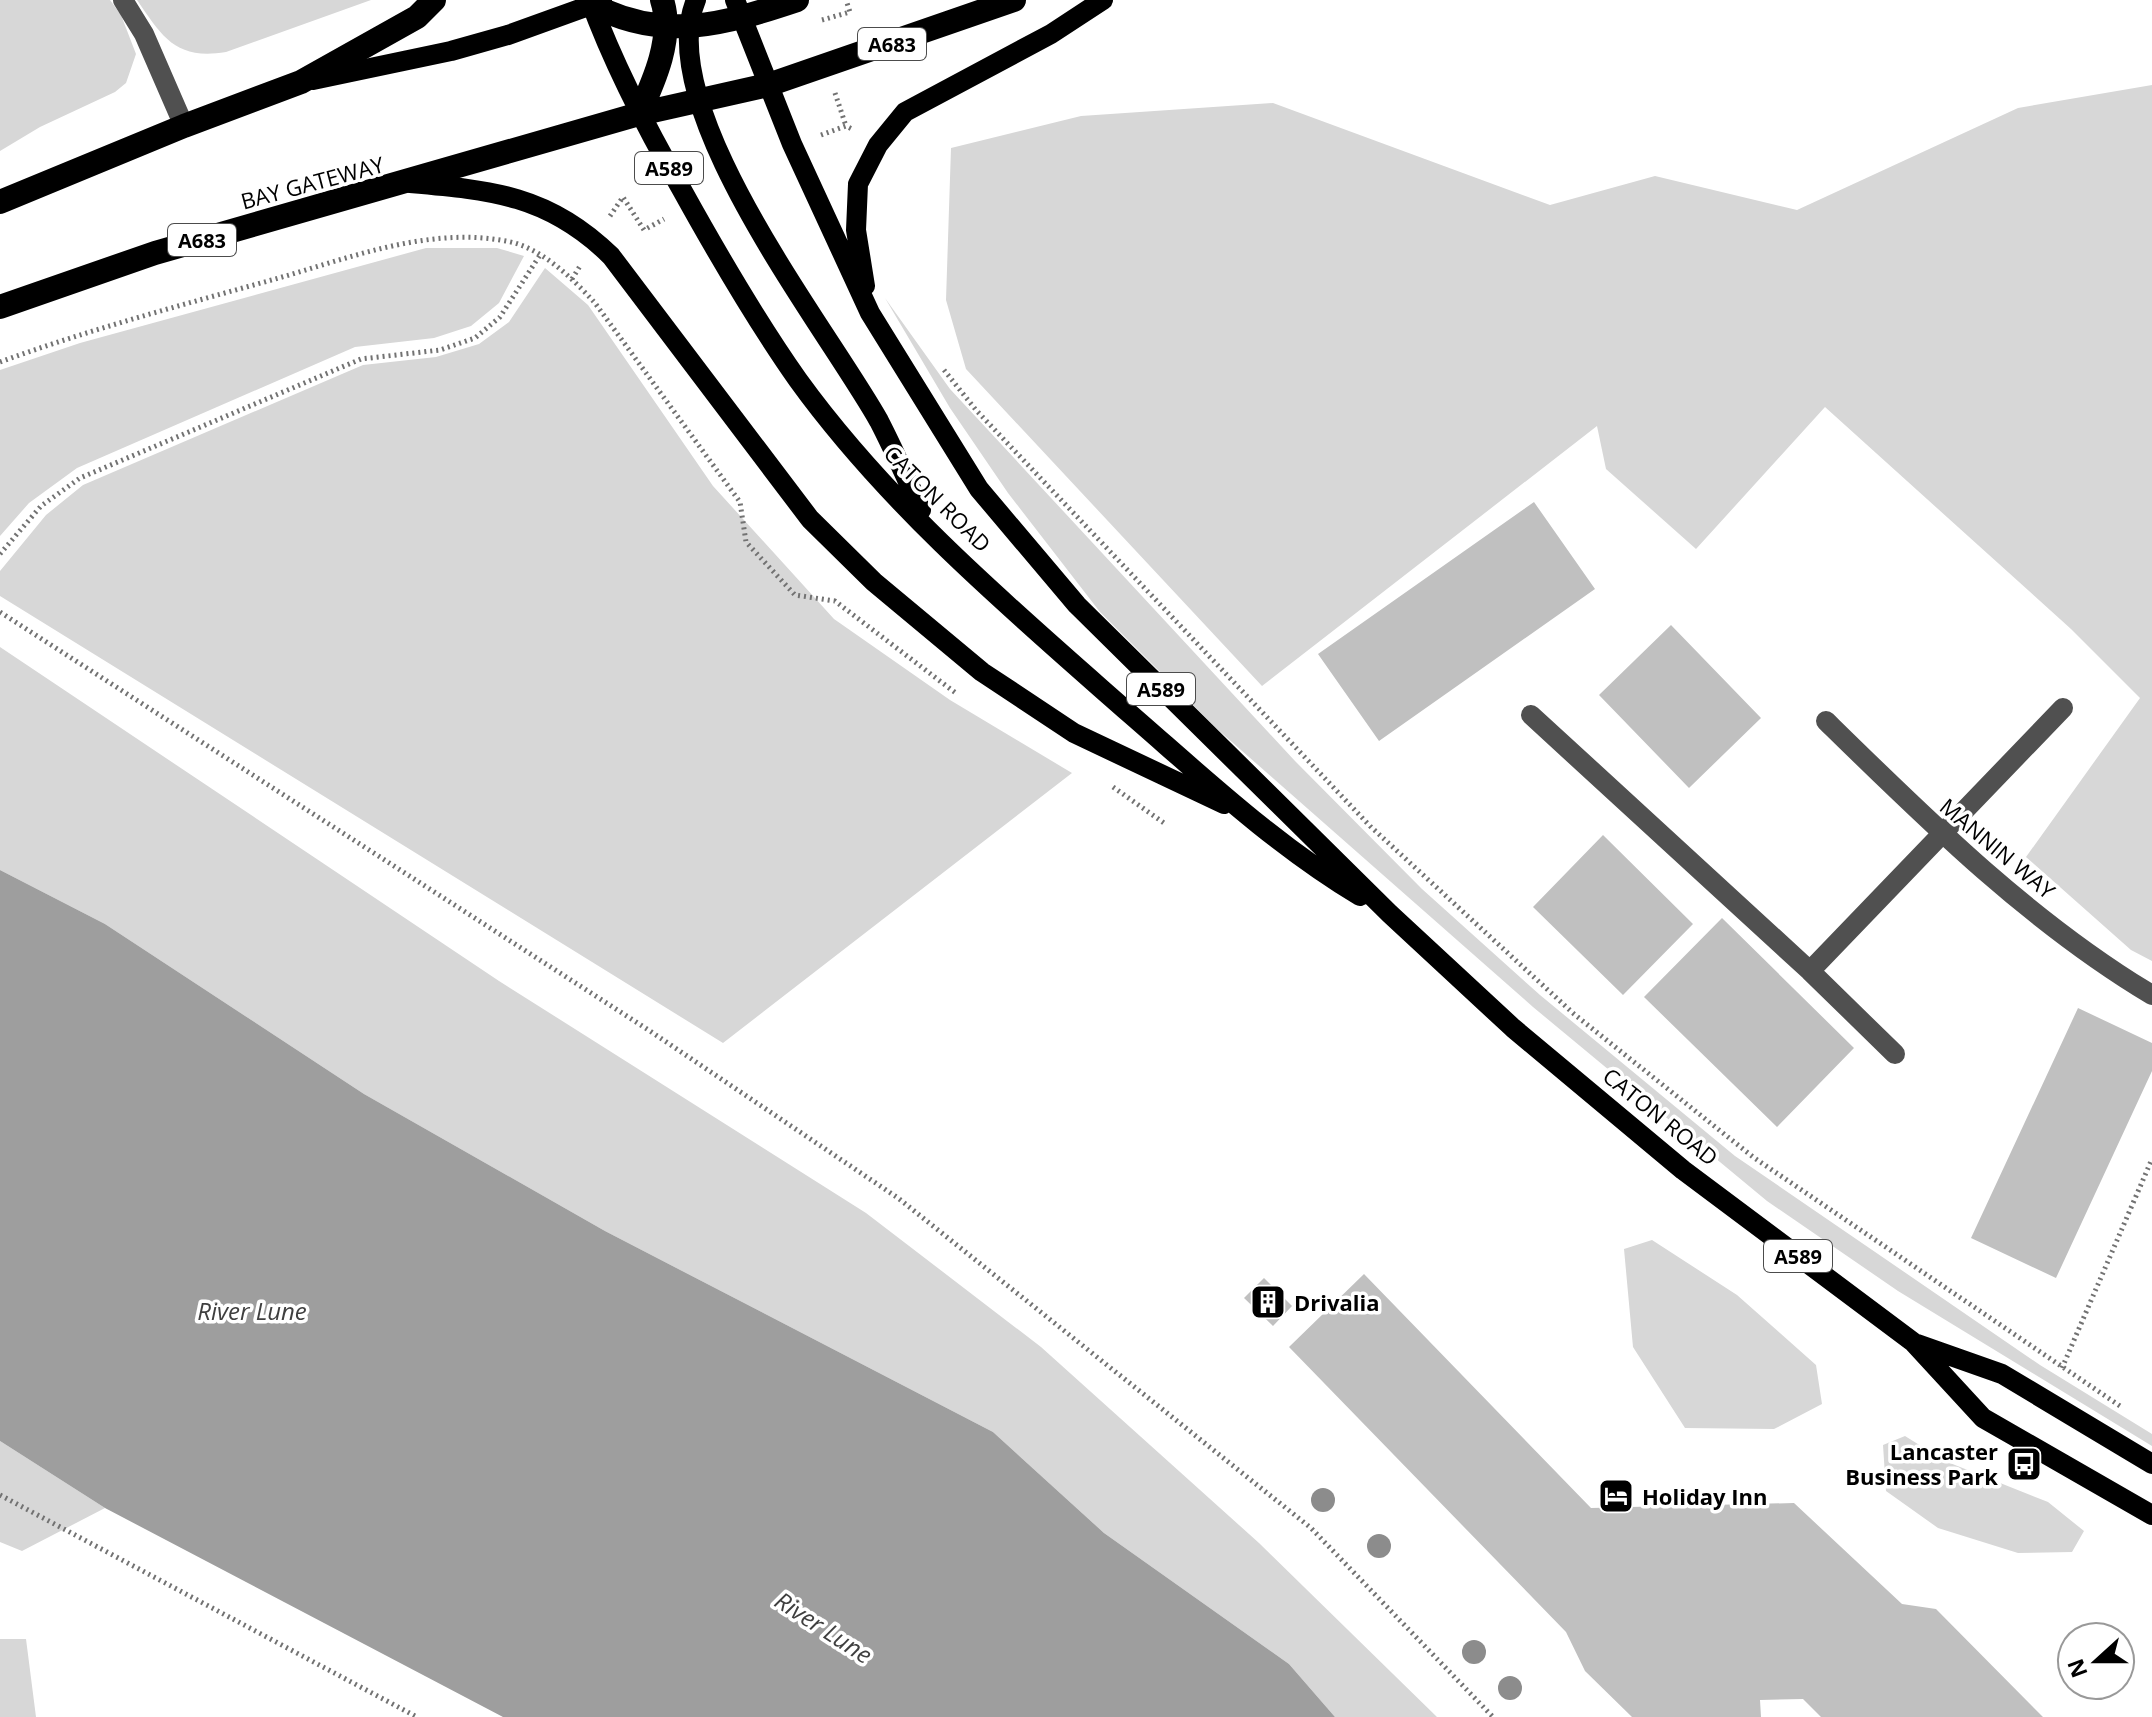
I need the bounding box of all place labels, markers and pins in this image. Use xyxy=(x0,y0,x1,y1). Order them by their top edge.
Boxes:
building icon: Drivalia xyxy=(1249,1283,1287,1321)
place label: Drivalia xyxy=(1294,1287,1380,1317)
place label: Lancaster Business Park xyxy=(1845,1436,1998,1491)
bus stop icon: Lancaster Business Park xyxy=(2005,1445,2043,1483)
hotel icon: Holiday Inn xyxy=(1597,1477,1635,1515)
place label: Holiday Inn xyxy=(1642,1481,1768,1511)

